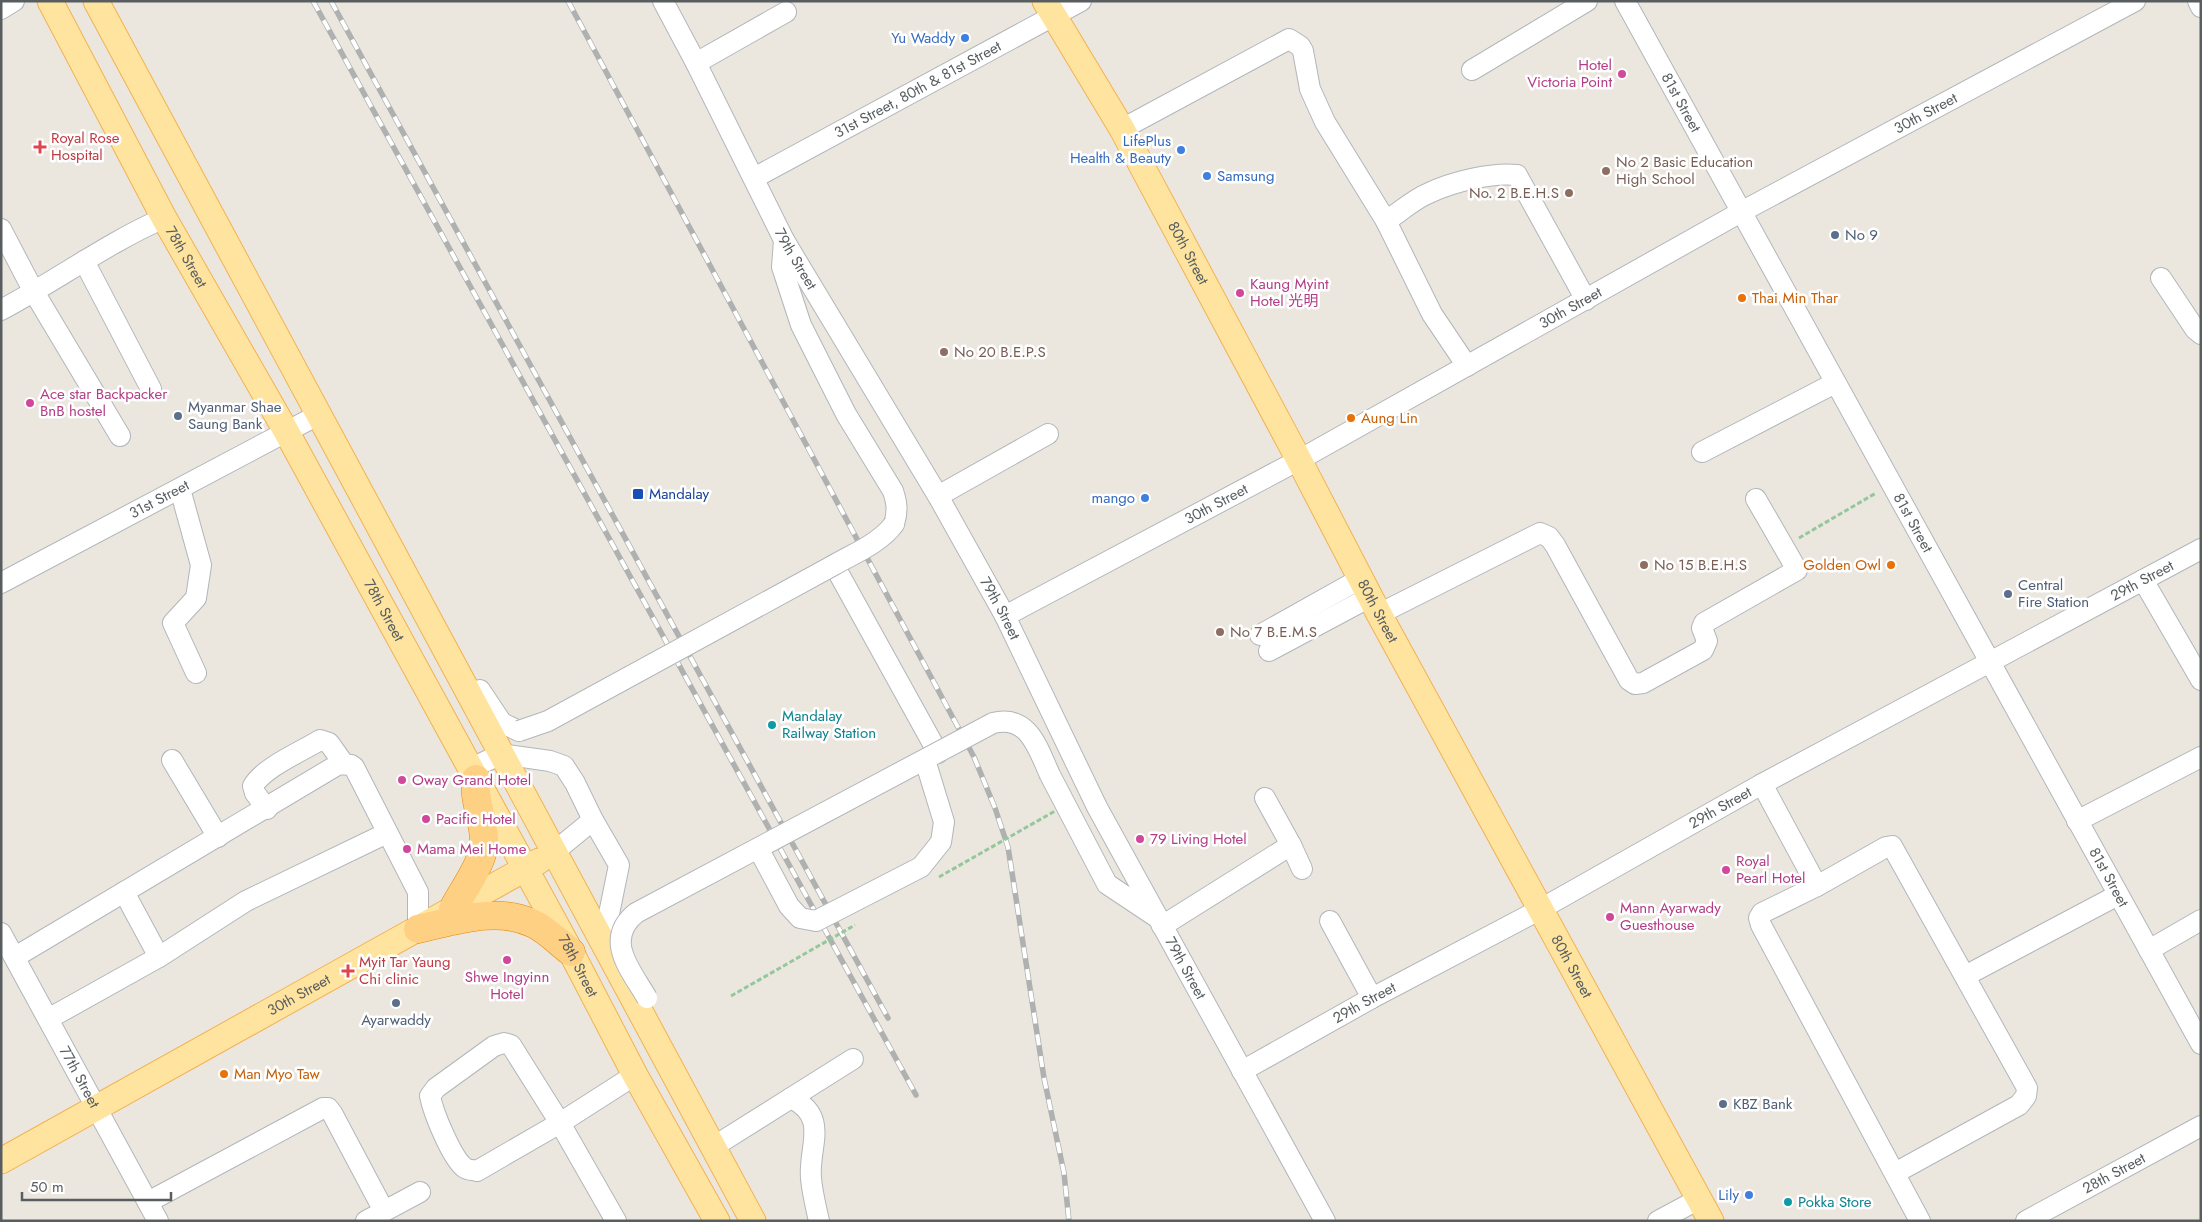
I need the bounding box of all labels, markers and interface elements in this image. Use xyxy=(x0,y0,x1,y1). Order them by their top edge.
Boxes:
place label: Yu Waddy xyxy=(891,27,955,49)
marker: Yu Waddy xyxy=(959,32,971,44)
street label: 31st Street, 80th & 81st Street xyxy=(830,35,1005,144)
place label: Hotel Victoria Point xyxy=(1527,54,1612,93)
marker: Hotel Victoria Point xyxy=(1616,68,1628,80)
street label: 81st Street xyxy=(1656,69,1707,137)
street label: 30th Street xyxy=(1890,87,1962,139)
place label: Royal Rose Hospital xyxy=(51,127,120,166)
place label: LifePlus Health & Beauty xyxy=(1070,130,1171,169)
marker: Royal Rose Hospital xyxy=(33,140,47,154)
marker: LifePlus Health & Beauty xyxy=(1175,144,1187,156)
place label: No 2 Basic Education High School xyxy=(1616,151,1753,190)
place label: Samsung xyxy=(1217,165,1274,187)
marker: No 2 Basic Education High School xyxy=(1600,165,1612,177)
marker: Samsung xyxy=(1201,170,1213,182)
place label: No. 2 B.E.H.S xyxy=(1469,182,1559,204)
marker: No. 2 B.E.H.S xyxy=(1563,187,1575,199)
street label: 80th Street xyxy=(1162,217,1214,289)
street label: 78th Street xyxy=(160,222,213,292)
street label: 79th Street xyxy=(769,224,823,294)
place label: No 9 xyxy=(1845,224,1878,246)
marker: No 9 xyxy=(1829,229,1841,241)
place label: Kaung Myint Hotel 光明 xyxy=(1250,273,1329,312)
street label: 30th Street xyxy=(1535,281,1606,334)
marker: Kaung Myint Hotel 光明 xyxy=(1234,287,1246,299)
place label: Thai Min Thar xyxy=(1752,287,1839,309)
marker: Thai Min Thar xyxy=(1736,292,1748,304)
place label: No 20 B.E.P.S xyxy=(954,341,1046,363)
marker: No 20 B.E.P.S xyxy=(938,346,950,358)
place label: Ace star Backpacker BnB hostel xyxy=(40,383,168,422)
place label: Myanmar Shae Saung Bank xyxy=(188,396,282,435)
marker: Ace star Backpacker BnB hostel xyxy=(24,397,36,409)
place label: Aung Lin xyxy=(1361,407,1418,429)
marker: Myanmar Shae Saung Bank xyxy=(172,410,184,422)
marker: Aung Lin xyxy=(1345,412,1357,424)
street label: 31st Street xyxy=(125,474,193,524)
street label: 30th Street xyxy=(1180,478,1252,530)
place label: Mandalay xyxy=(649,483,710,505)
marker: Mandalay xyxy=(631,487,645,501)
place label: mango xyxy=(1091,487,1135,509)
street label: 81st Street xyxy=(1888,489,1939,557)
marker: mango xyxy=(1139,492,1151,504)
place label: No 15 B.E.H.S xyxy=(1654,554,1747,576)
place label: Golden Owl xyxy=(1803,554,1881,576)
street label: 29th Street xyxy=(2106,554,2178,607)
marker: No 15 B.E.H.S xyxy=(1638,559,1650,571)
marker: Golden Owl xyxy=(1885,559,1897,571)
street label: 79th Street xyxy=(974,573,1026,644)
place label: Central Fire Station xyxy=(2018,574,2089,613)
street label: 78th Street xyxy=(358,575,410,646)
street label: 80th Street xyxy=(1352,575,1404,647)
marker: Central Fire Station xyxy=(2002,588,2014,600)
place label: No 7 B.E.M.S xyxy=(1230,621,1317,643)
marker: No 7 B.E.M.S xyxy=(1214,626,1226,638)
place label: Mandalay Railway Station xyxy=(782,705,876,744)
marker: Mandalay Railway Station xyxy=(766,719,778,731)
place label: Oway Grand Hotel xyxy=(412,769,531,791)
marker: Oway Grand Hotel xyxy=(396,774,408,786)
street label: 29th Street xyxy=(1685,781,1756,834)
place label: Pacific Hotel xyxy=(436,808,516,830)
marker: Pacific Hotel xyxy=(420,813,432,825)
place label: 79 Living Hotel xyxy=(1150,828,1247,850)
marker: 79 Living Hotel xyxy=(1134,833,1146,845)
place label: Mama Mei Home xyxy=(417,838,527,860)
marker: Mama Mei Home xyxy=(401,843,413,855)
street label: 81st Street xyxy=(2084,843,2134,911)
place label: Royal Pearl Hotel xyxy=(1736,850,1806,889)
marker: Royal Pearl Hotel xyxy=(1720,864,1732,876)
place label: Mann Ayarwady Guesthouse xyxy=(1620,897,1721,936)
marker: Mann Ayarwady Guesthouse xyxy=(1604,911,1616,923)
street label: 78th Street xyxy=(553,931,604,1001)
street label: 80th Street xyxy=(1546,931,1598,1002)
street label: 79th Street xyxy=(1160,933,1212,1004)
place label: Myit Tar Yaung Chi clinic xyxy=(359,951,451,990)
marker: Shwe Ingyinn Hotel xyxy=(501,954,513,966)
marker: Myit Tar Yaung Chi clinic xyxy=(341,964,355,978)
place label: Shwe Ingyinn Hotel xyxy=(465,966,549,1005)
street label: 30th Street xyxy=(263,968,335,1021)
street label: 29th Street xyxy=(1329,976,1400,1029)
marker: Ayarwaddy xyxy=(390,997,402,1009)
place label: Ayarwaddy xyxy=(361,1009,431,1031)
street label: 77th Street xyxy=(54,1042,106,1112)
place label: Man Myo Taw xyxy=(234,1063,321,1085)
marker: Man Myo Taw xyxy=(218,1068,230,1080)
place label: KBZ Bank xyxy=(1733,1093,1793,1115)
marker: KBZ Bank xyxy=(1717,1098,1729,1110)
street label: 28th Street xyxy=(2078,1147,2150,1199)
scale bar xyxy=(22,1170,171,1202)
text: 50 m xyxy=(30,1176,64,1198)
place label: Lily xyxy=(1718,1184,1739,1206)
marker: Lily xyxy=(1743,1189,1755,1201)
place label: Pokka Store xyxy=(1798,1191,1872,1213)
marker: Pokka Store xyxy=(1782,1196,1794,1208)

